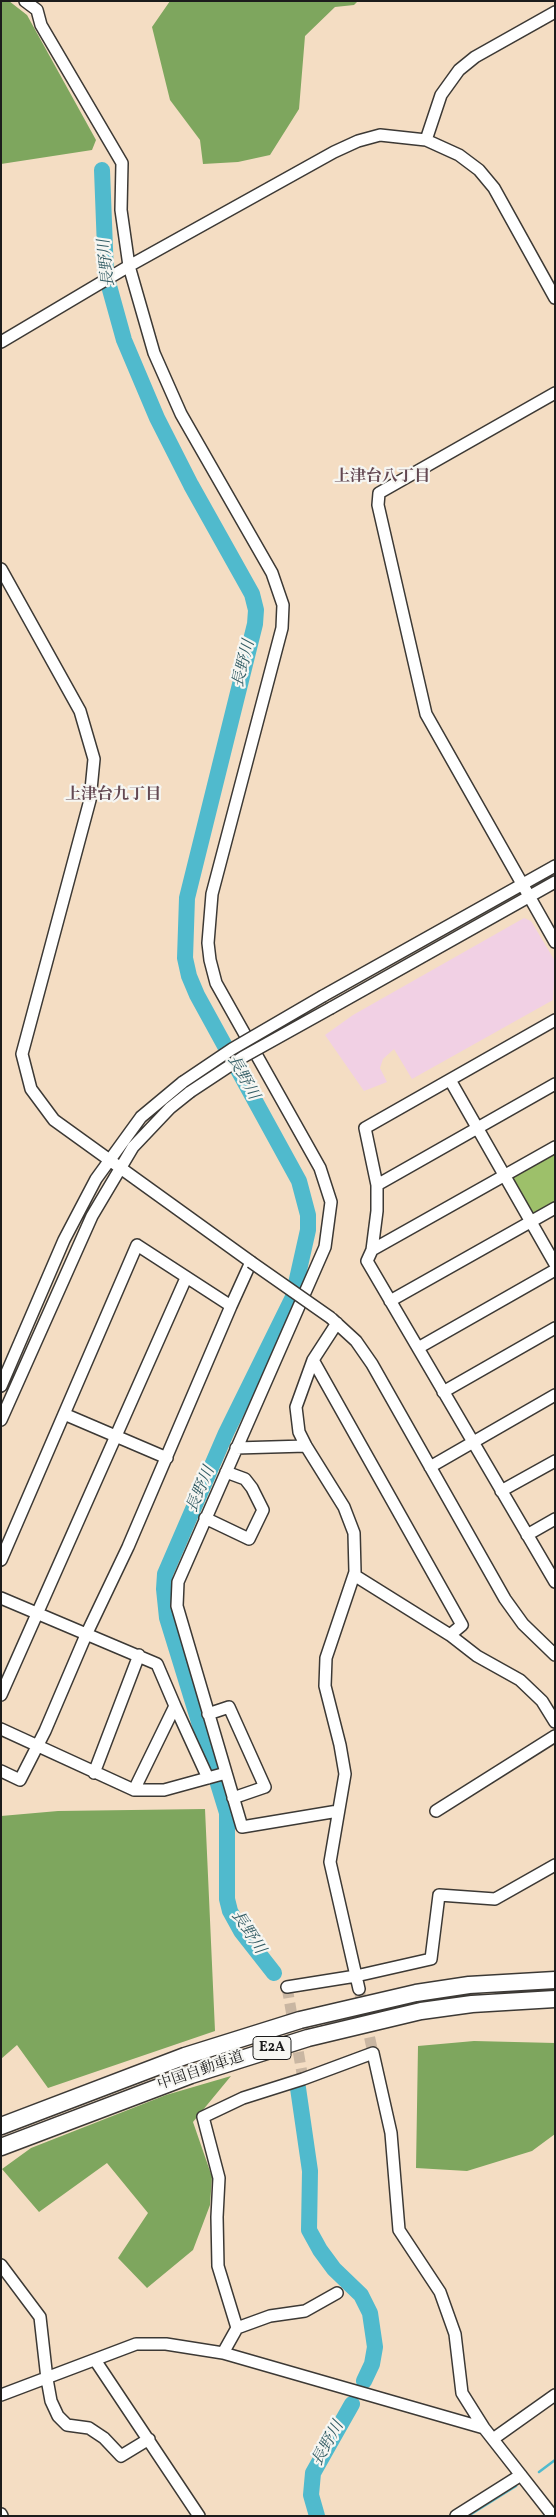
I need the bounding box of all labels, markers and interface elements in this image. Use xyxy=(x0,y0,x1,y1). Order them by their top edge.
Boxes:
water label: 長野川 xyxy=(96,238,120,288)
district label: 上津台八丁目 xyxy=(334,468,430,488)
water label: 長野川 xyxy=(230,638,260,690)
district label: 上津台九丁目 xyxy=(65,786,161,806)
water label: 長野川 xyxy=(222,1052,262,1104)
water label: 長野川 xyxy=(184,1464,220,1516)
water label: 長野川 xyxy=(226,1908,268,1958)
road number: E2A xyxy=(253,2036,291,2060)
street label: 中国自動車道 xyxy=(156,2049,246,2095)
water label: 長野川 xyxy=(309,2418,349,2470)

